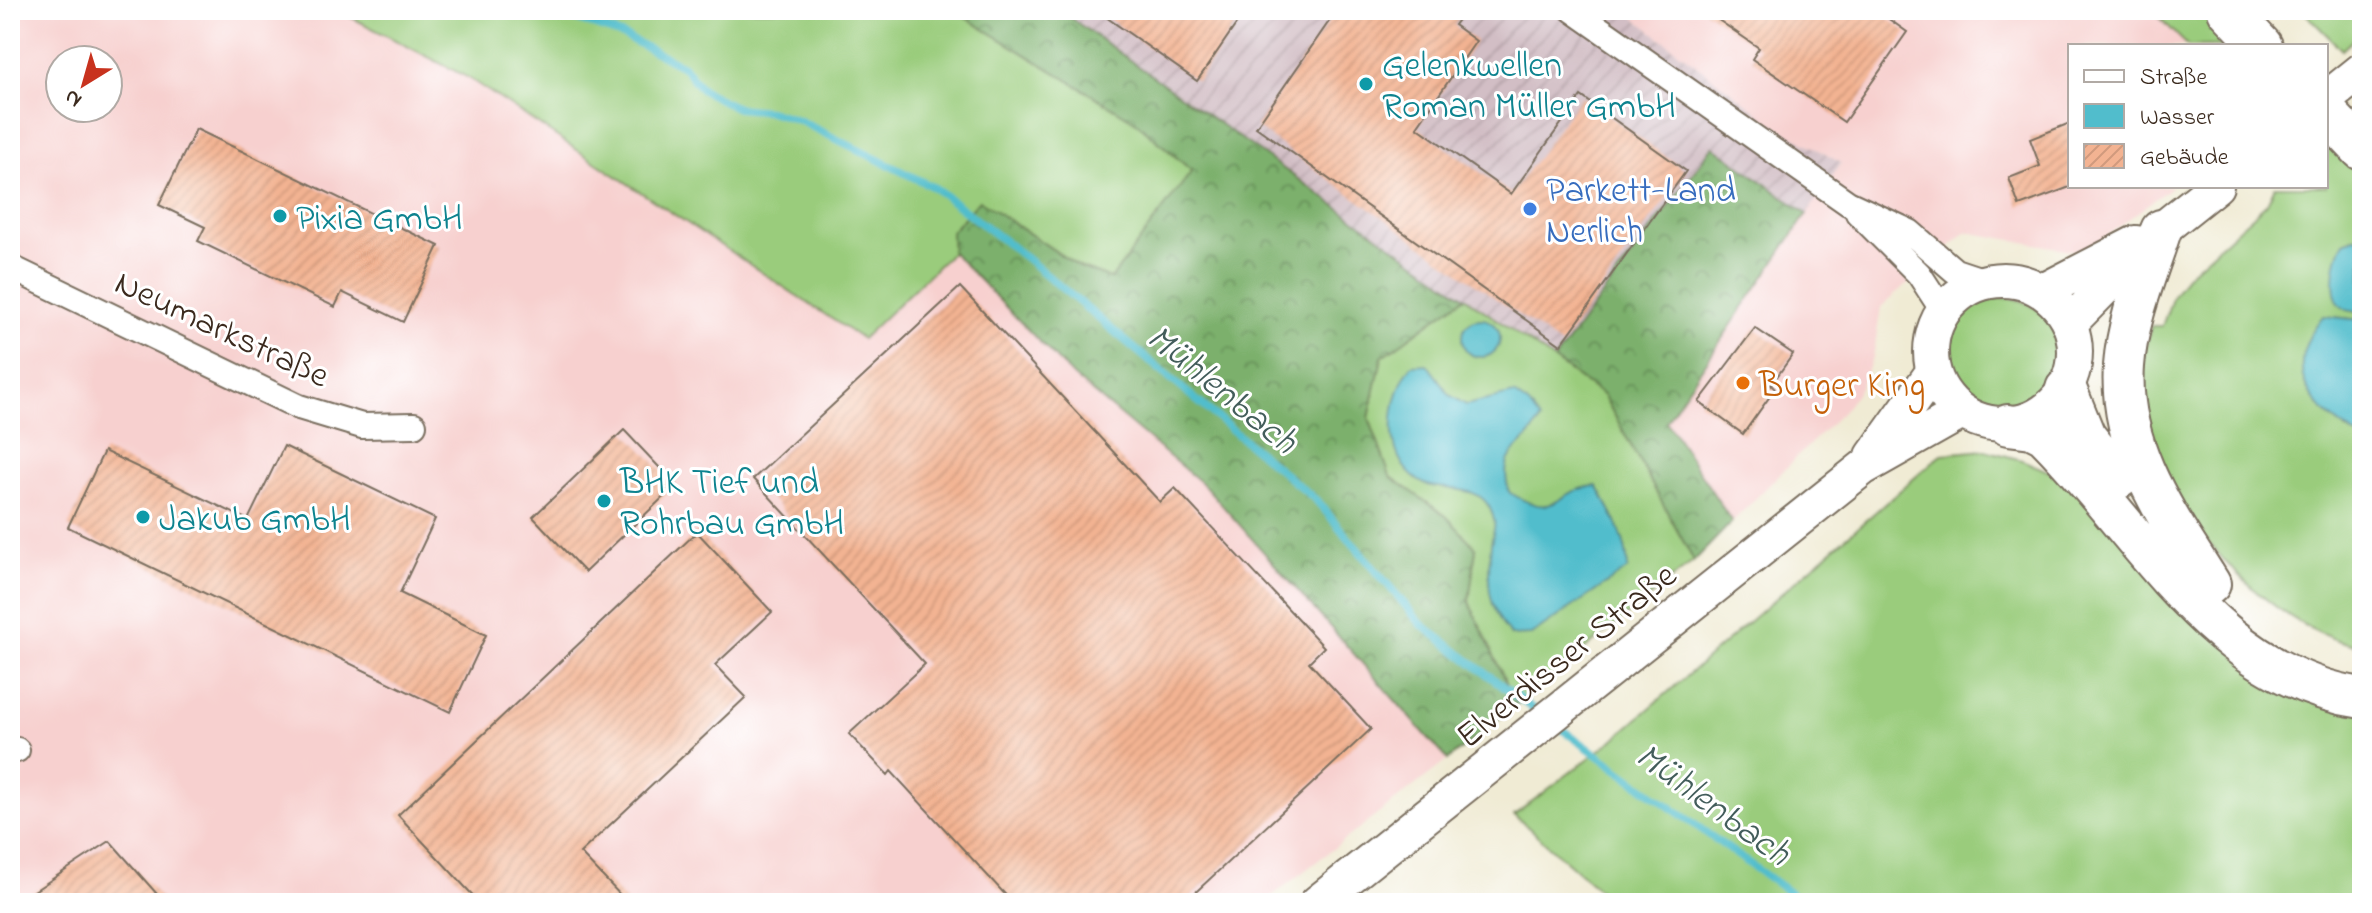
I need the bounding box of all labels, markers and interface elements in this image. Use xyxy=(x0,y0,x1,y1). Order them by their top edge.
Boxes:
place label: Gelenkwellen Roman Müller GmbH xyxy=(1382,41,1676,135)
north arrow xyxy=(44,44,124,124)
legend xyxy=(2068,44,2328,188)
text: Straße xyxy=(2140,61,2207,96)
marker: Gelenkwellen Roman Müller GmbH xyxy=(1357,75,1375,93)
text: N xyxy=(58,80,89,115)
text: Wasser xyxy=(2140,101,2215,136)
text: Gebäude xyxy=(2140,141,2229,176)
place label: Parkett-Land Nerlich xyxy=(1546,166,1736,260)
place label: Pixia GmbH xyxy=(296,194,463,247)
marker: Parkett-Land Nerlich xyxy=(1521,200,1539,218)
marker: Pixia GmbH xyxy=(271,207,289,225)
street label: Neumarkstraße xyxy=(105,258,338,404)
water label: Mühlenbach xyxy=(1133,313,1309,470)
place label: Burger King xyxy=(1758,361,1925,414)
marker: Burger King xyxy=(1734,374,1752,392)
place label: BHK Tief und Rohrbau GmbH xyxy=(619,458,844,552)
marker: BHK Tief und Rohrbau GmbH xyxy=(595,492,613,510)
place label: Jakub GmbH xyxy=(159,495,351,548)
marker: Jakub GmbH xyxy=(134,508,152,526)
street label: Elverdisser Straße xyxy=(1446,551,1690,763)
water label: Mühlenbach xyxy=(1622,731,1802,882)

